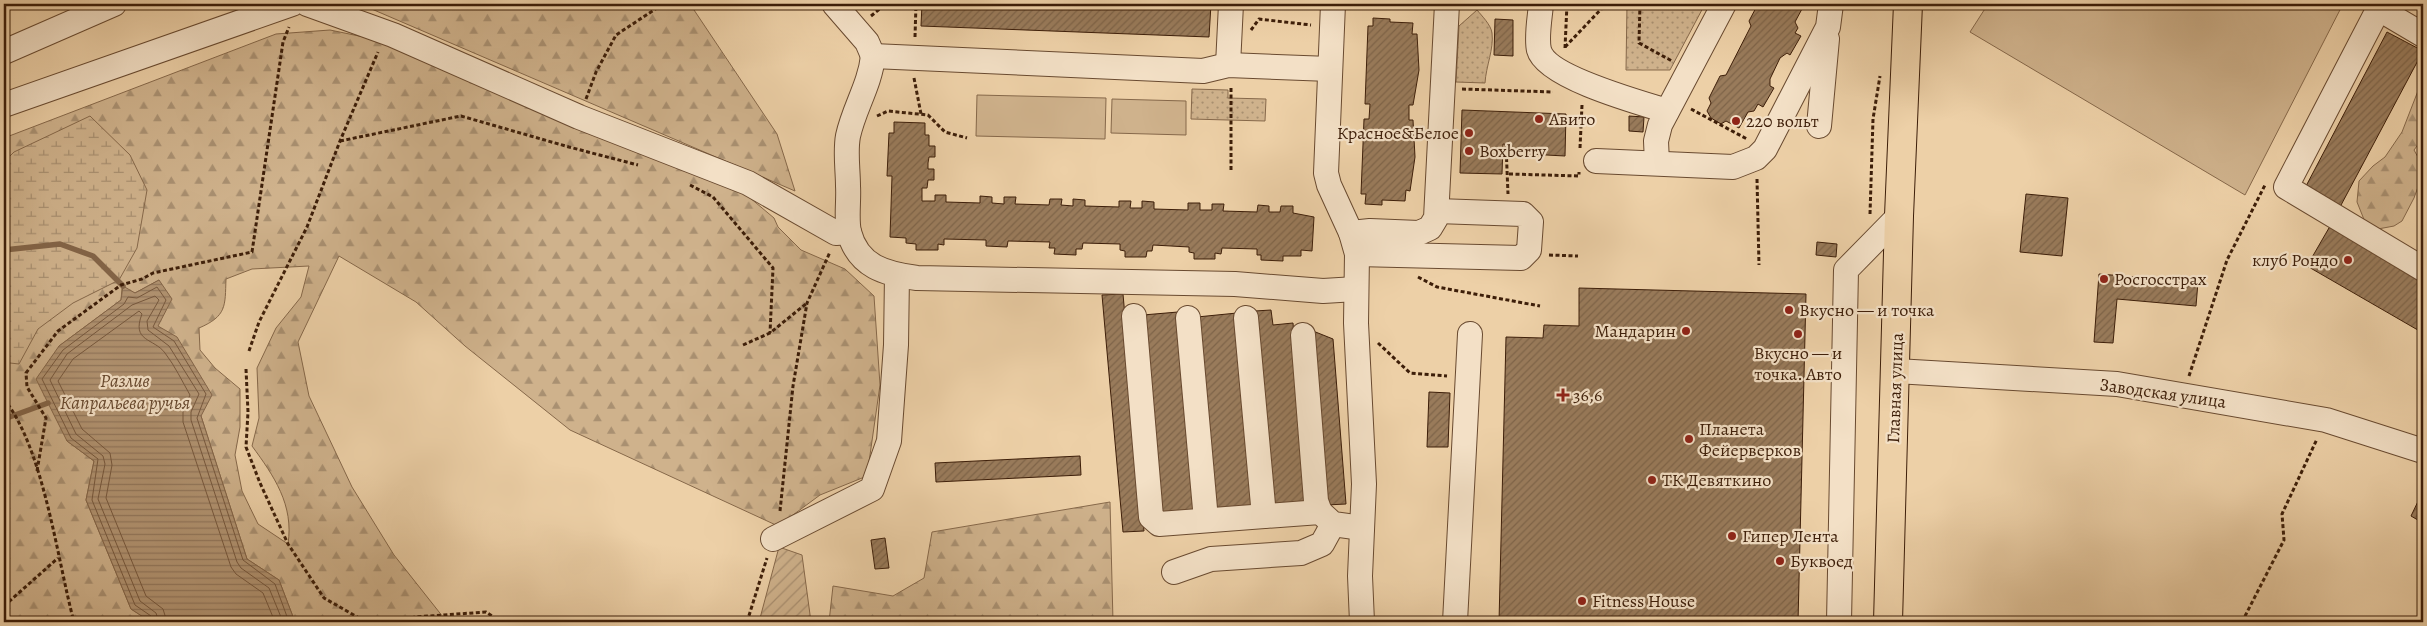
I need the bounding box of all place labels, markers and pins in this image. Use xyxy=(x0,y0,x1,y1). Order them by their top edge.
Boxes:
place label: Авито xyxy=(1548,107,1595,131)
place label: 220 вольт xyxy=(1746,109,1819,133)
marker: Авито xyxy=(1533,113,1545,125)
marker: 220 вольт xyxy=(1730,115,1742,127)
place label: Красное&Белое xyxy=(1337,121,1459,145)
marker: Красное&Белое xyxy=(1463,127,1475,139)
place label: Boxberry xyxy=(1479,139,1547,163)
marker: Boxberry xyxy=(1463,145,1475,157)
place label: клуб Рондо xyxy=(2252,248,2338,272)
marker: клуб Рондо xyxy=(2342,254,2354,266)
place label: Росгосстрах xyxy=(2114,267,2207,291)
marker: Росгосстрах xyxy=(2098,273,2110,285)
place label: Вкусно — и точка xyxy=(1799,298,1935,322)
marker: Вкусно — и точка xyxy=(1783,304,1795,316)
place label: Мандарин xyxy=(1595,319,1676,343)
marker: Мандарин xyxy=(1680,325,1692,337)
marker: Вкусно — и точка. Авто xyxy=(1792,328,1804,340)
place label: Вкусно — и точка. Авто xyxy=(1754,341,1842,386)
place label: 36,6 xyxy=(1573,383,1602,407)
marker: 36,6 xyxy=(1557,389,1569,401)
place label: Планета Фейерверков xyxy=(1699,417,1801,462)
marker: Планета Фейерверков xyxy=(1683,433,1695,445)
place label: ТК Девяткино xyxy=(1662,468,1771,492)
marker: ТК Девяткино xyxy=(1646,474,1658,486)
place label: Гипер Лента xyxy=(1742,524,1839,548)
marker: Гипер Лента xyxy=(1726,530,1738,542)
place label: Буквоед xyxy=(1790,549,1853,573)
marker: Буквоед xyxy=(1774,555,1786,567)
place label: Fitness House xyxy=(1592,589,1695,613)
marker: Fitness House xyxy=(1576,595,1588,607)

